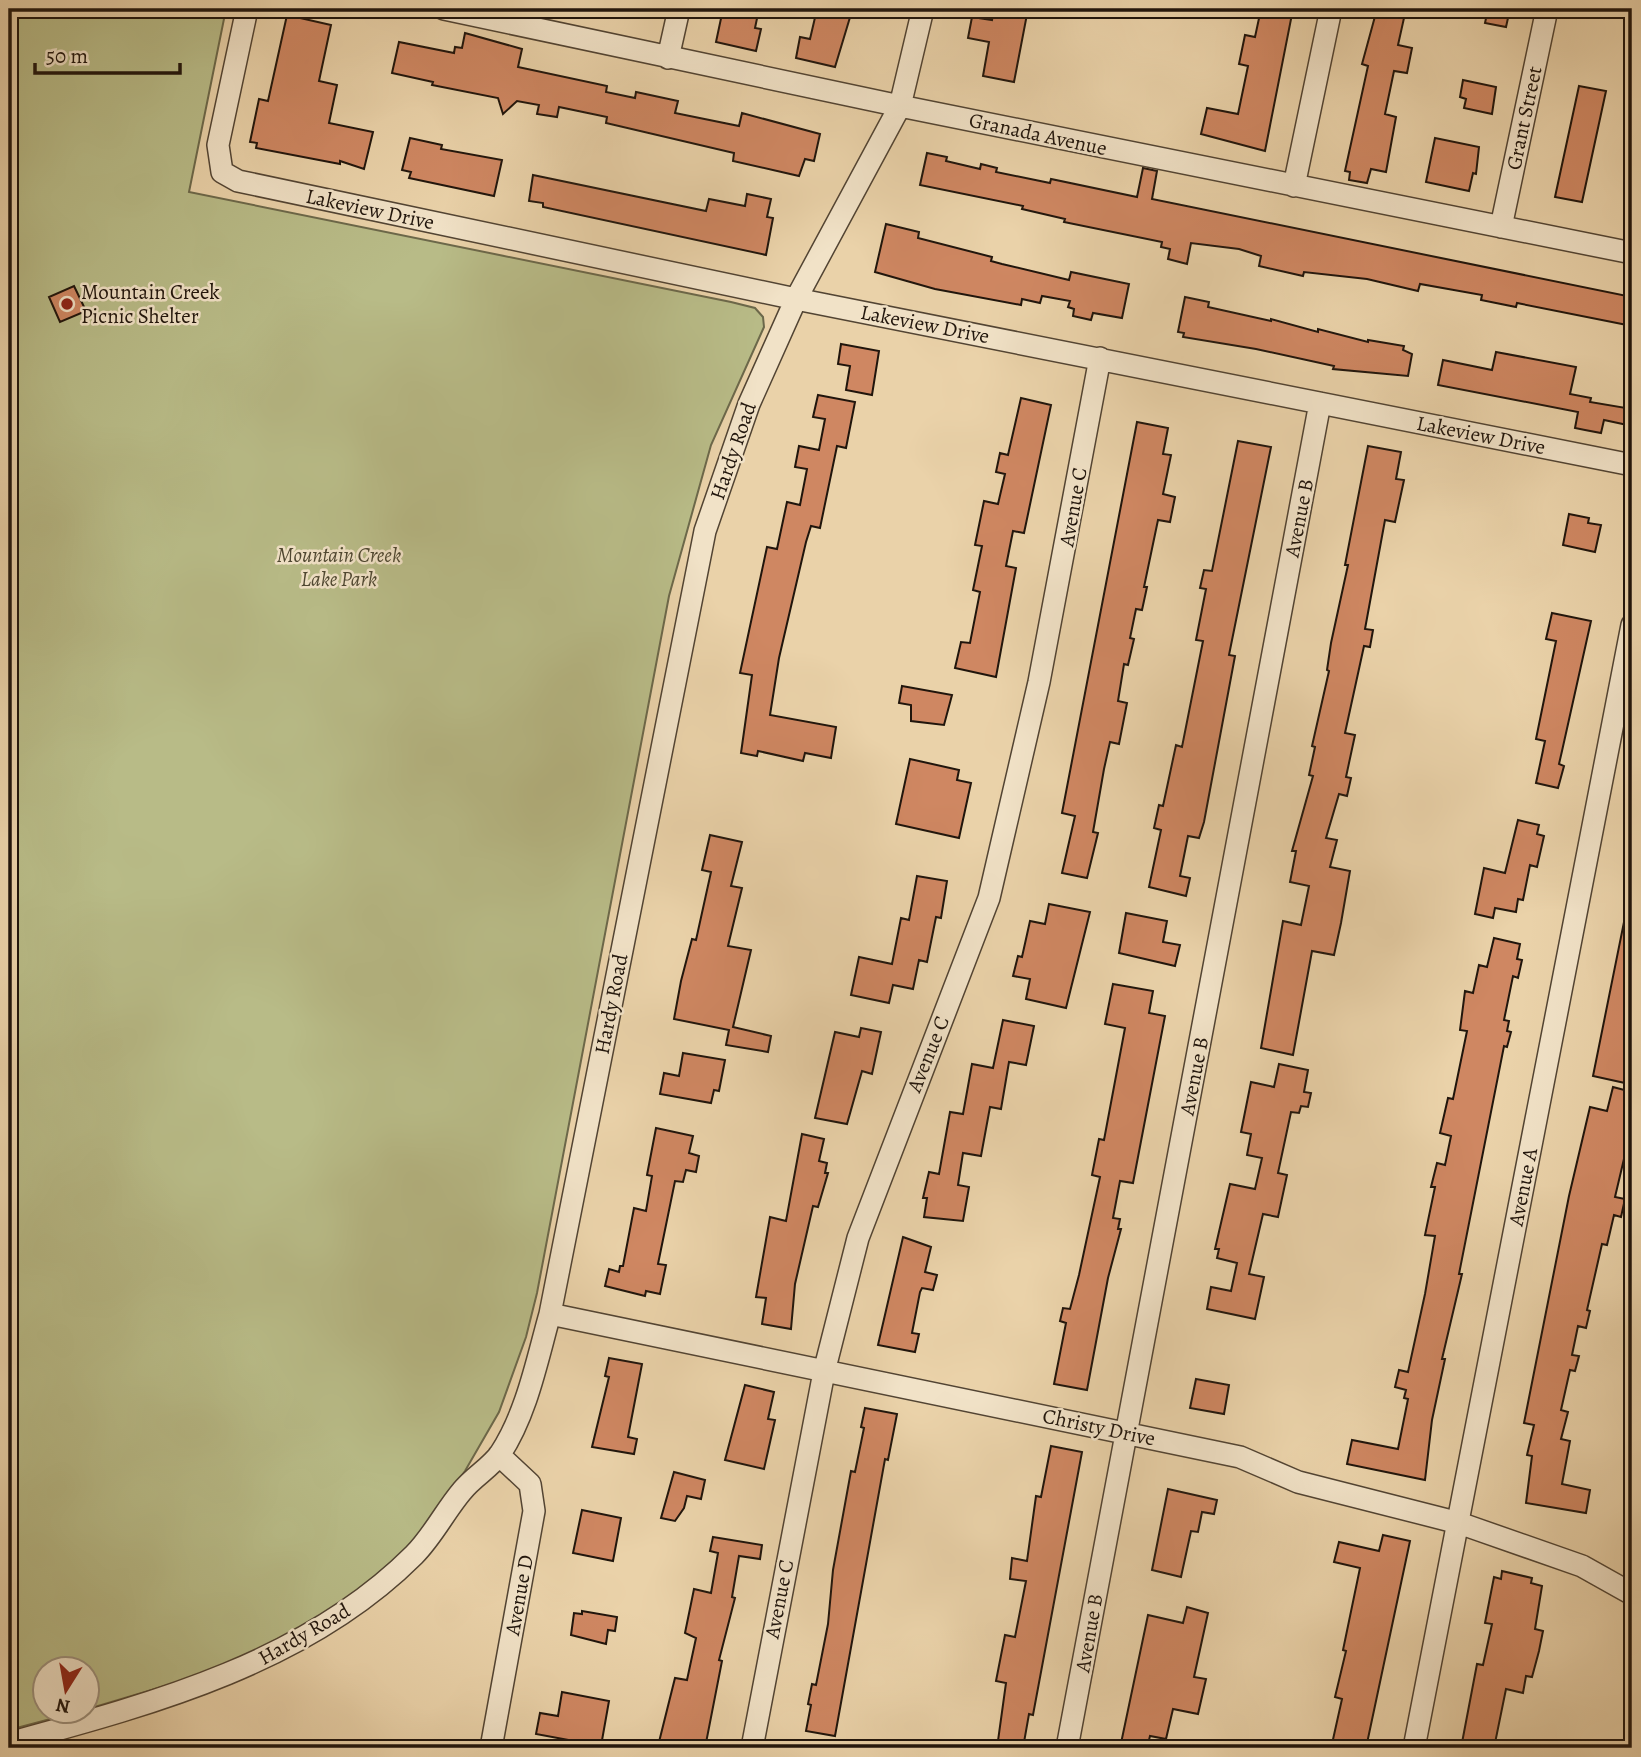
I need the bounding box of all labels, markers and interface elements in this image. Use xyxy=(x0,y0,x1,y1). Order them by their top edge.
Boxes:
scale bar xyxy=(35,32,180,76)
text: 50 m xyxy=(46,42,88,70)
street label: Grant Street xyxy=(1499,63,1549,172)
street label: Granada Avenue xyxy=(966,106,1110,162)
street label: Lakeview Drive xyxy=(303,182,437,236)
place label: Mountain Creek Picnic Shelter xyxy=(81,278,220,330)
marker: Mountain Creek Picnic Shelter xyxy=(59,296,75,312)
street label: Lakeview Drive xyxy=(858,298,992,350)
street label: Hardy Road xyxy=(703,398,763,504)
street label: Lakeview Drive xyxy=(1414,409,1548,461)
street label: Avenue C xyxy=(1052,465,1094,550)
street label: Avenue B xyxy=(1278,476,1320,561)
park label: Mountain Creek Lake Park xyxy=(277,541,401,593)
street label: Hardy Road xyxy=(588,951,635,1057)
street label: Avenue C xyxy=(900,1012,956,1097)
street label: Avenue B xyxy=(1173,1034,1215,1119)
street label: Avenue A xyxy=(1502,1145,1544,1229)
street label: Christy Drive xyxy=(1040,1401,1158,1453)
street label: Avenue D xyxy=(498,1552,540,1639)
street label: Avenue C xyxy=(757,1557,800,1642)
street label: Avenue B xyxy=(1068,1592,1110,1675)
street label: Hardy Road xyxy=(253,1596,356,1672)
north arrow xyxy=(32,1656,102,1726)
text: N xyxy=(54,1692,72,1720)

